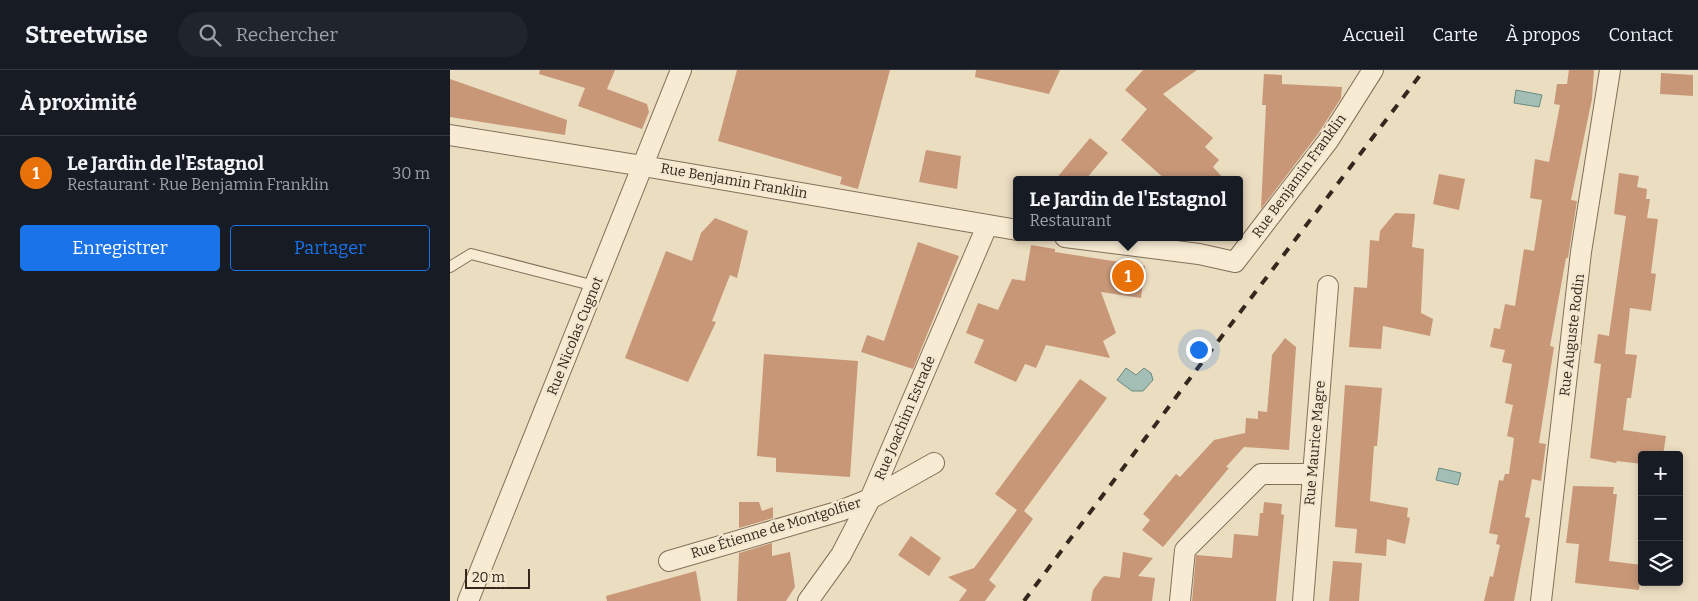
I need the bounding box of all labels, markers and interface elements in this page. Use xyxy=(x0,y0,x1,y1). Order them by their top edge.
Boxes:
search box xyxy=(178,12,528,57)
text: Streetwise xyxy=(25,21,148,49)
icon: search xyxy=(196,21,224,49)
text: Rechercher xyxy=(236,23,338,46)
text: Accueil xyxy=(1343,24,1405,46)
text: Carte xyxy=(1433,24,1478,46)
text: À propos xyxy=(1506,24,1580,46)
text: Contact xyxy=(1608,24,1673,46)
text: À proximité xyxy=(20,90,137,116)
street label: Rue Benjamin Franklin xyxy=(1248,111,1350,241)
text: Le Jardin de l'Estagnol xyxy=(67,152,264,175)
street label: Rue Benjamin Franklin xyxy=(659,160,809,202)
text: 1 xyxy=(33,164,39,183)
text: 30 m xyxy=(392,164,430,183)
text: Restaurant · Rue Benjamin Franklin xyxy=(67,175,329,194)
popup xyxy=(1013,176,1243,241)
text: Le Jardin de l'Estagnol xyxy=(1029,188,1227,211)
text: Restaurant xyxy=(1029,211,1112,230)
button: Enregistrer xyxy=(20,225,220,271)
button: Partager xyxy=(230,225,430,271)
pin: 1 xyxy=(1112,257,1144,295)
street label: Rue Auguste Rodin xyxy=(1556,273,1588,397)
street label: Rue Nicolas Cugnot xyxy=(543,274,607,398)
your location xyxy=(1186,337,1212,363)
street label: Rue Joachim Estrade xyxy=(871,353,939,483)
street label: Rue Maurice Magre xyxy=(1301,380,1329,506)
map controls xyxy=(1638,451,1683,586)
button: + xyxy=(1638,451,1683,496)
street label: Rue Étienne de Montgolfier xyxy=(688,493,863,562)
button: − xyxy=(1638,496,1683,541)
button: layers xyxy=(1638,541,1683,586)
scale bar xyxy=(465,566,530,589)
text: 20 m xyxy=(472,569,505,586)

